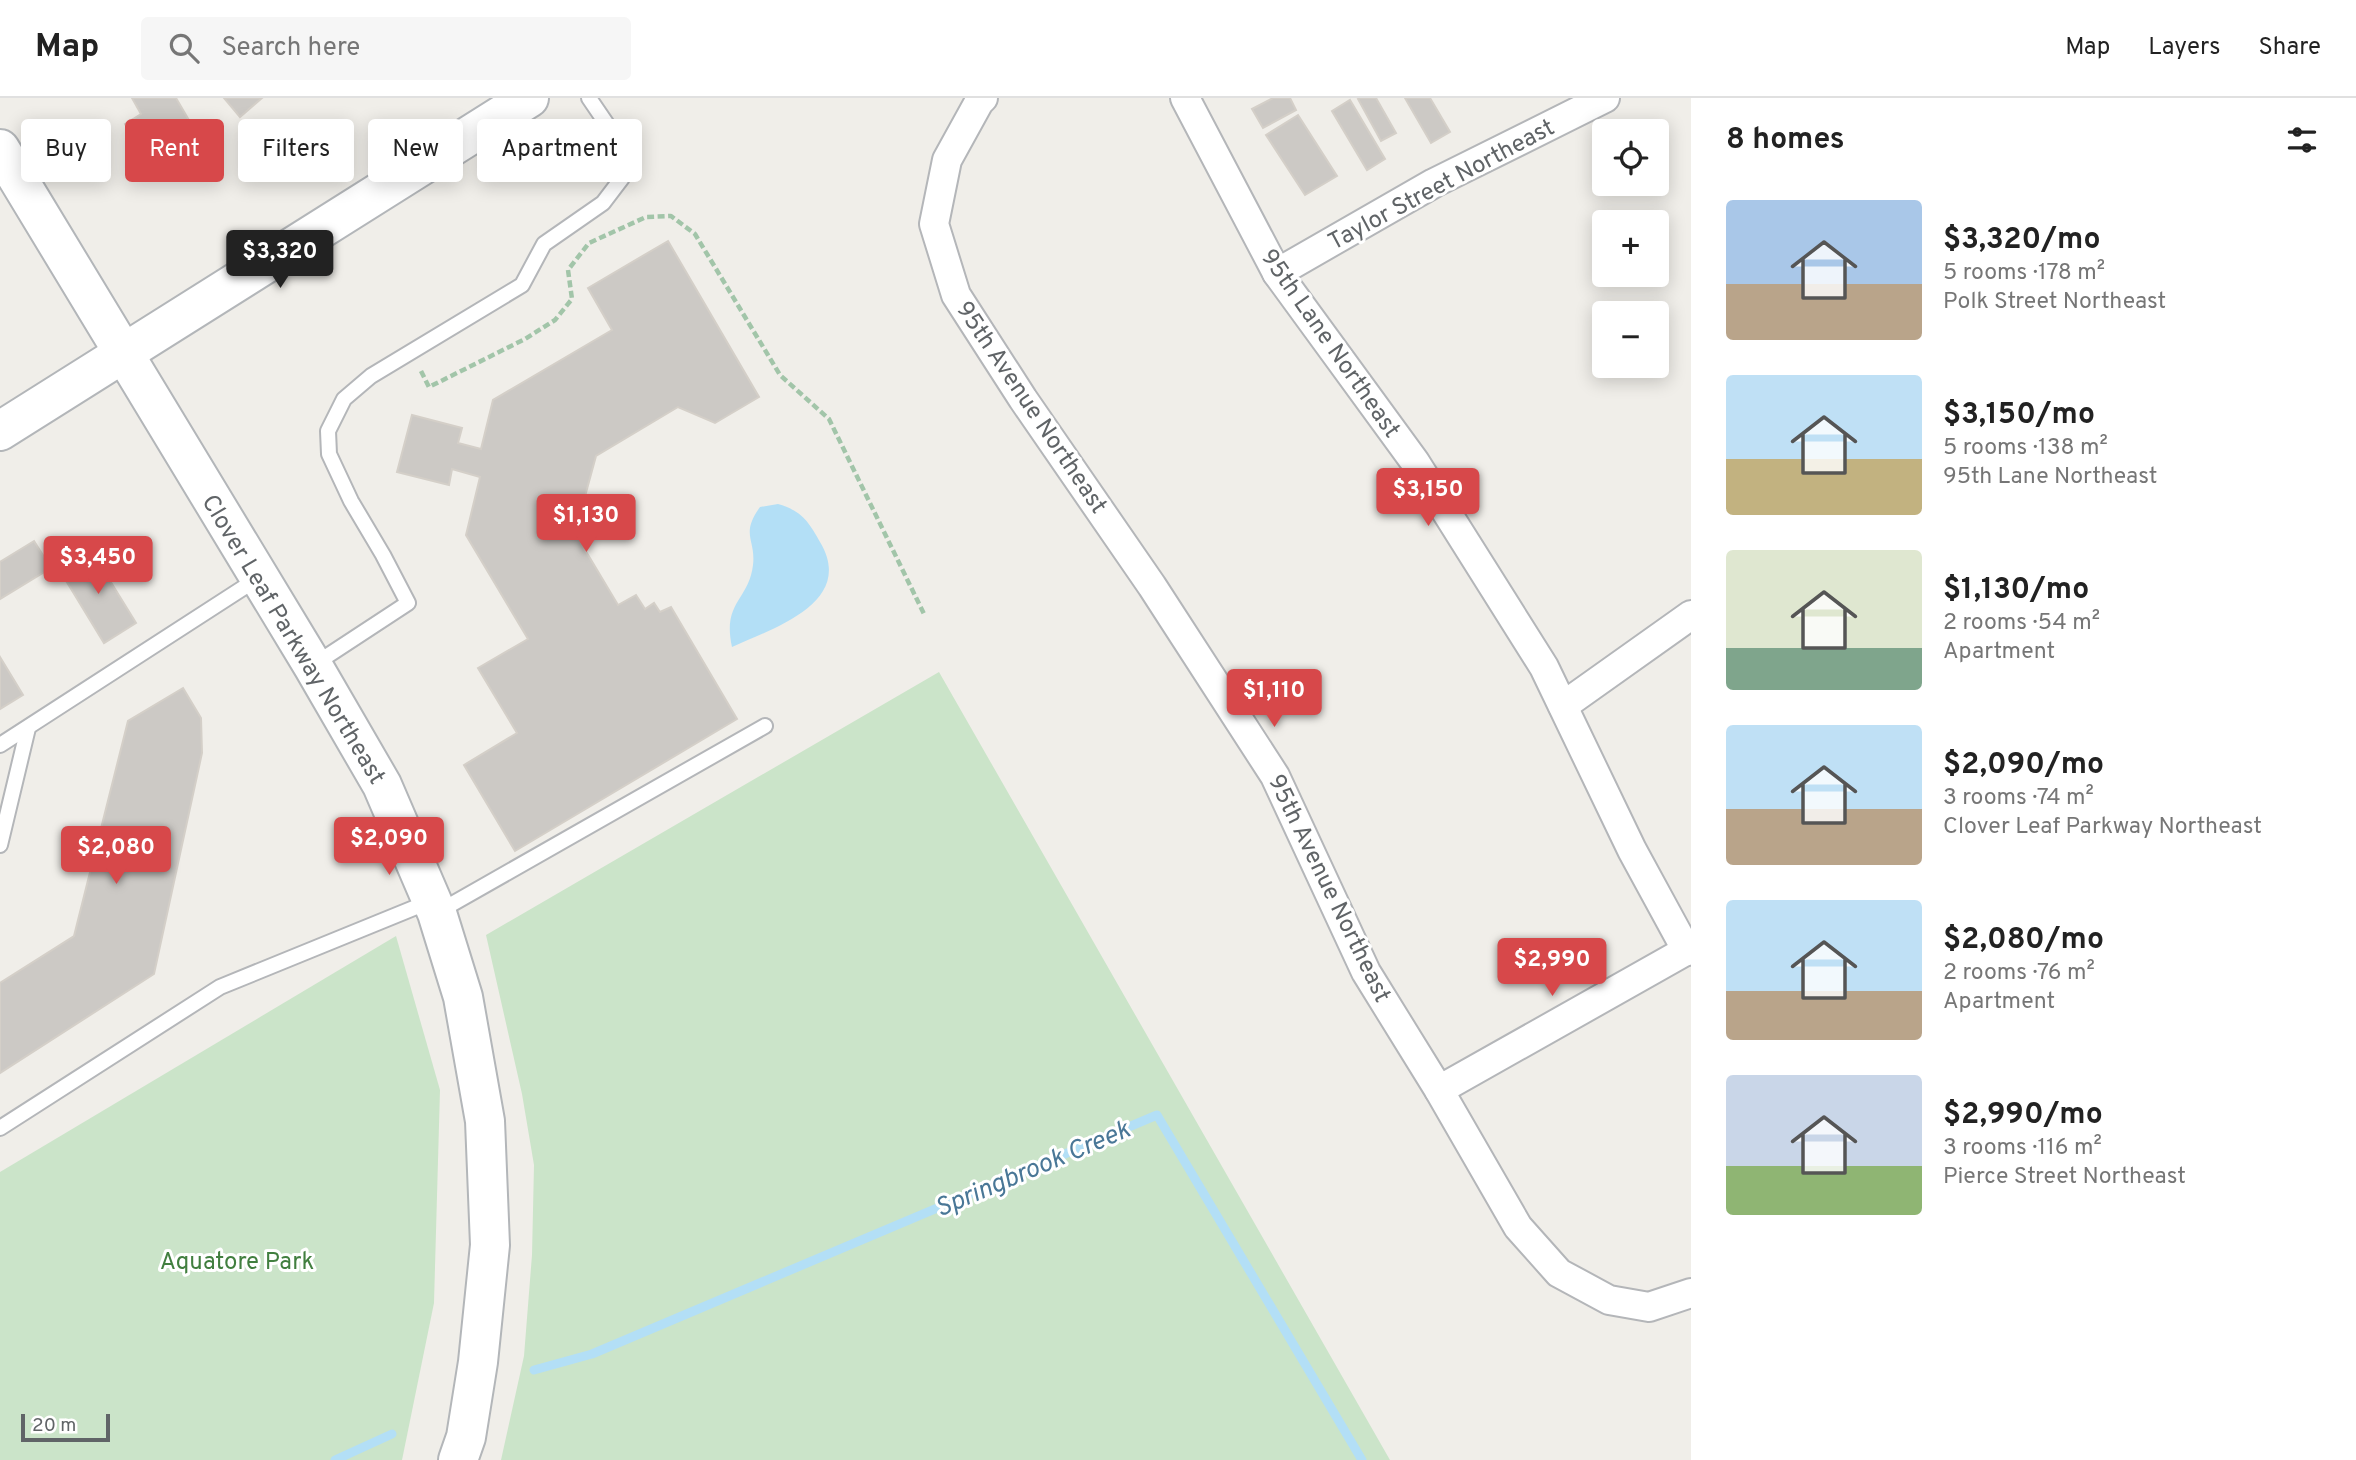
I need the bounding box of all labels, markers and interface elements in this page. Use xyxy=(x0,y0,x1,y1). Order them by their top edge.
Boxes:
search box xyxy=(141,17,631,80)
text: Map xyxy=(35,27,99,69)
icon: search xyxy=(165,29,203,67)
text: Search here xyxy=(221,32,360,65)
text: Map xyxy=(2065,33,2110,63)
text: Layers xyxy=(2148,33,2220,63)
text: Share xyxy=(2258,33,2321,63)
street label: Taylor Street Northeast xyxy=(1324,113,1560,258)
chip: Buy xyxy=(21,119,111,182)
chip: Rent xyxy=(125,119,224,182)
chip: Filters xyxy=(238,119,354,182)
chip: New xyxy=(368,119,463,182)
chip: Apartment xyxy=(477,119,642,182)
map controls xyxy=(1592,119,1669,378)
button: locate xyxy=(1592,119,1669,196)
icon: filters xyxy=(2283,121,2321,159)
text: 8 homes xyxy=(1726,122,1845,159)
button: + xyxy=(1592,210,1669,287)
text: $3,320/mo xyxy=(1943,222,2100,259)
icon: home xyxy=(1782,228,1866,312)
pin: $3,320 xyxy=(223,230,337,290)
text: $3,320 xyxy=(242,238,318,267)
street label: 95th Lane Northeast xyxy=(1253,244,1406,444)
text: 5 rooms · 178 m² xyxy=(1943,259,2105,288)
text: Polk Street Northeast xyxy=(1943,288,2166,317)
street label: 95th Avenue Northeast xyxy=(948,296,1113,520)
button: − xyxy=(1592,301,1669,378)
text: $3,150/mo xyxy=(1943,397,2095,434)
icon: home xyxy=(1782,403,1866,487)
text: 5 rooms · 138 m² xyxy=(1943,434,2108,463)
text: 95th Lane Northeast xyxy=(1943,463,2157,492)
pin: $3,150 xyxy=(1371,468,1485,528)
text: $3,150 xyxy=(1392,476,1464,505)
street label: Clover Leaf Parkway Northeast xyxy=(194,490,391,790)
pin: $1,130 xyxy=(529,494,643,554)
text: $1,130 xyxy=(553,502,619,531)
pin: $3,450 xyxy=(41,536,155,596)
text: $3,450 xyxy=(60,544,136,573)
text: $1,130/mo xyxy=(1943,572,2089,609)
icon: home xyxy=(1782,578,1866,662)
text: 2 rooms · 54 m² xyxy=(1943,609,2100,638)
text: Apartment xyxy=(1943,638,2055,667)
pin: $1,110 xyxy=(1217,670,1331,729)
text: $1,110 xyxy=(1243,677,1305,706)
text: $2,090/mo xyxy=(1943,747,2104,784)
icon: home xyxy=(1782,753,1866,837)
street label: 95th Avenue Northeast xyxy=(1260,770,1396,1008)
text: 3 rooms · 74 m² xyxy=(1943,784,2094,813)
text: Clover Leaf Parkway Northeast xyxy=(1943,813,2262,842)
pin: $2,090 xyxy=(332,818,446,877)
text: $2,090 xyxy=(350,825,428,854)
pin: $2,080 xyxy=(59,826,173,886)
text: $2,080 xyxy=(77,834,155,863)
text: $2,080/mo xyxy=(1943,922,2104,959)
icon: home xyxy=(1782,928,1866,1012)
pin: $2,990 xyxy=(1495,939,1609,998)
text: $2,990 xyxy=(1513,946,1591,975)
text: 2 rooms · 76 m² xyxy=(1943,959,2095,988)
text: Apartment xyxy=(1943,988,2055,1017)
text: $2,990/mo xyxy=(1943,1097,2103,1134)
icon: home xyxy=(1782,1103,1866,1187)
water label: Springbrook Creek xyxy=(930,1114,1136,1226)
text: 3 rooms · 116 m² xyxy=(1943,1134,2102,1163)
text: Pierce Street Northeast xyxy=(1943,1163,2186,1192)
park label: Aquatore Park xyxy=(160,1248,314,1278)
scale bar xyxy=(21,1411,110,1443)
text: 20 m xyxy=(32,1414,76,1438)

